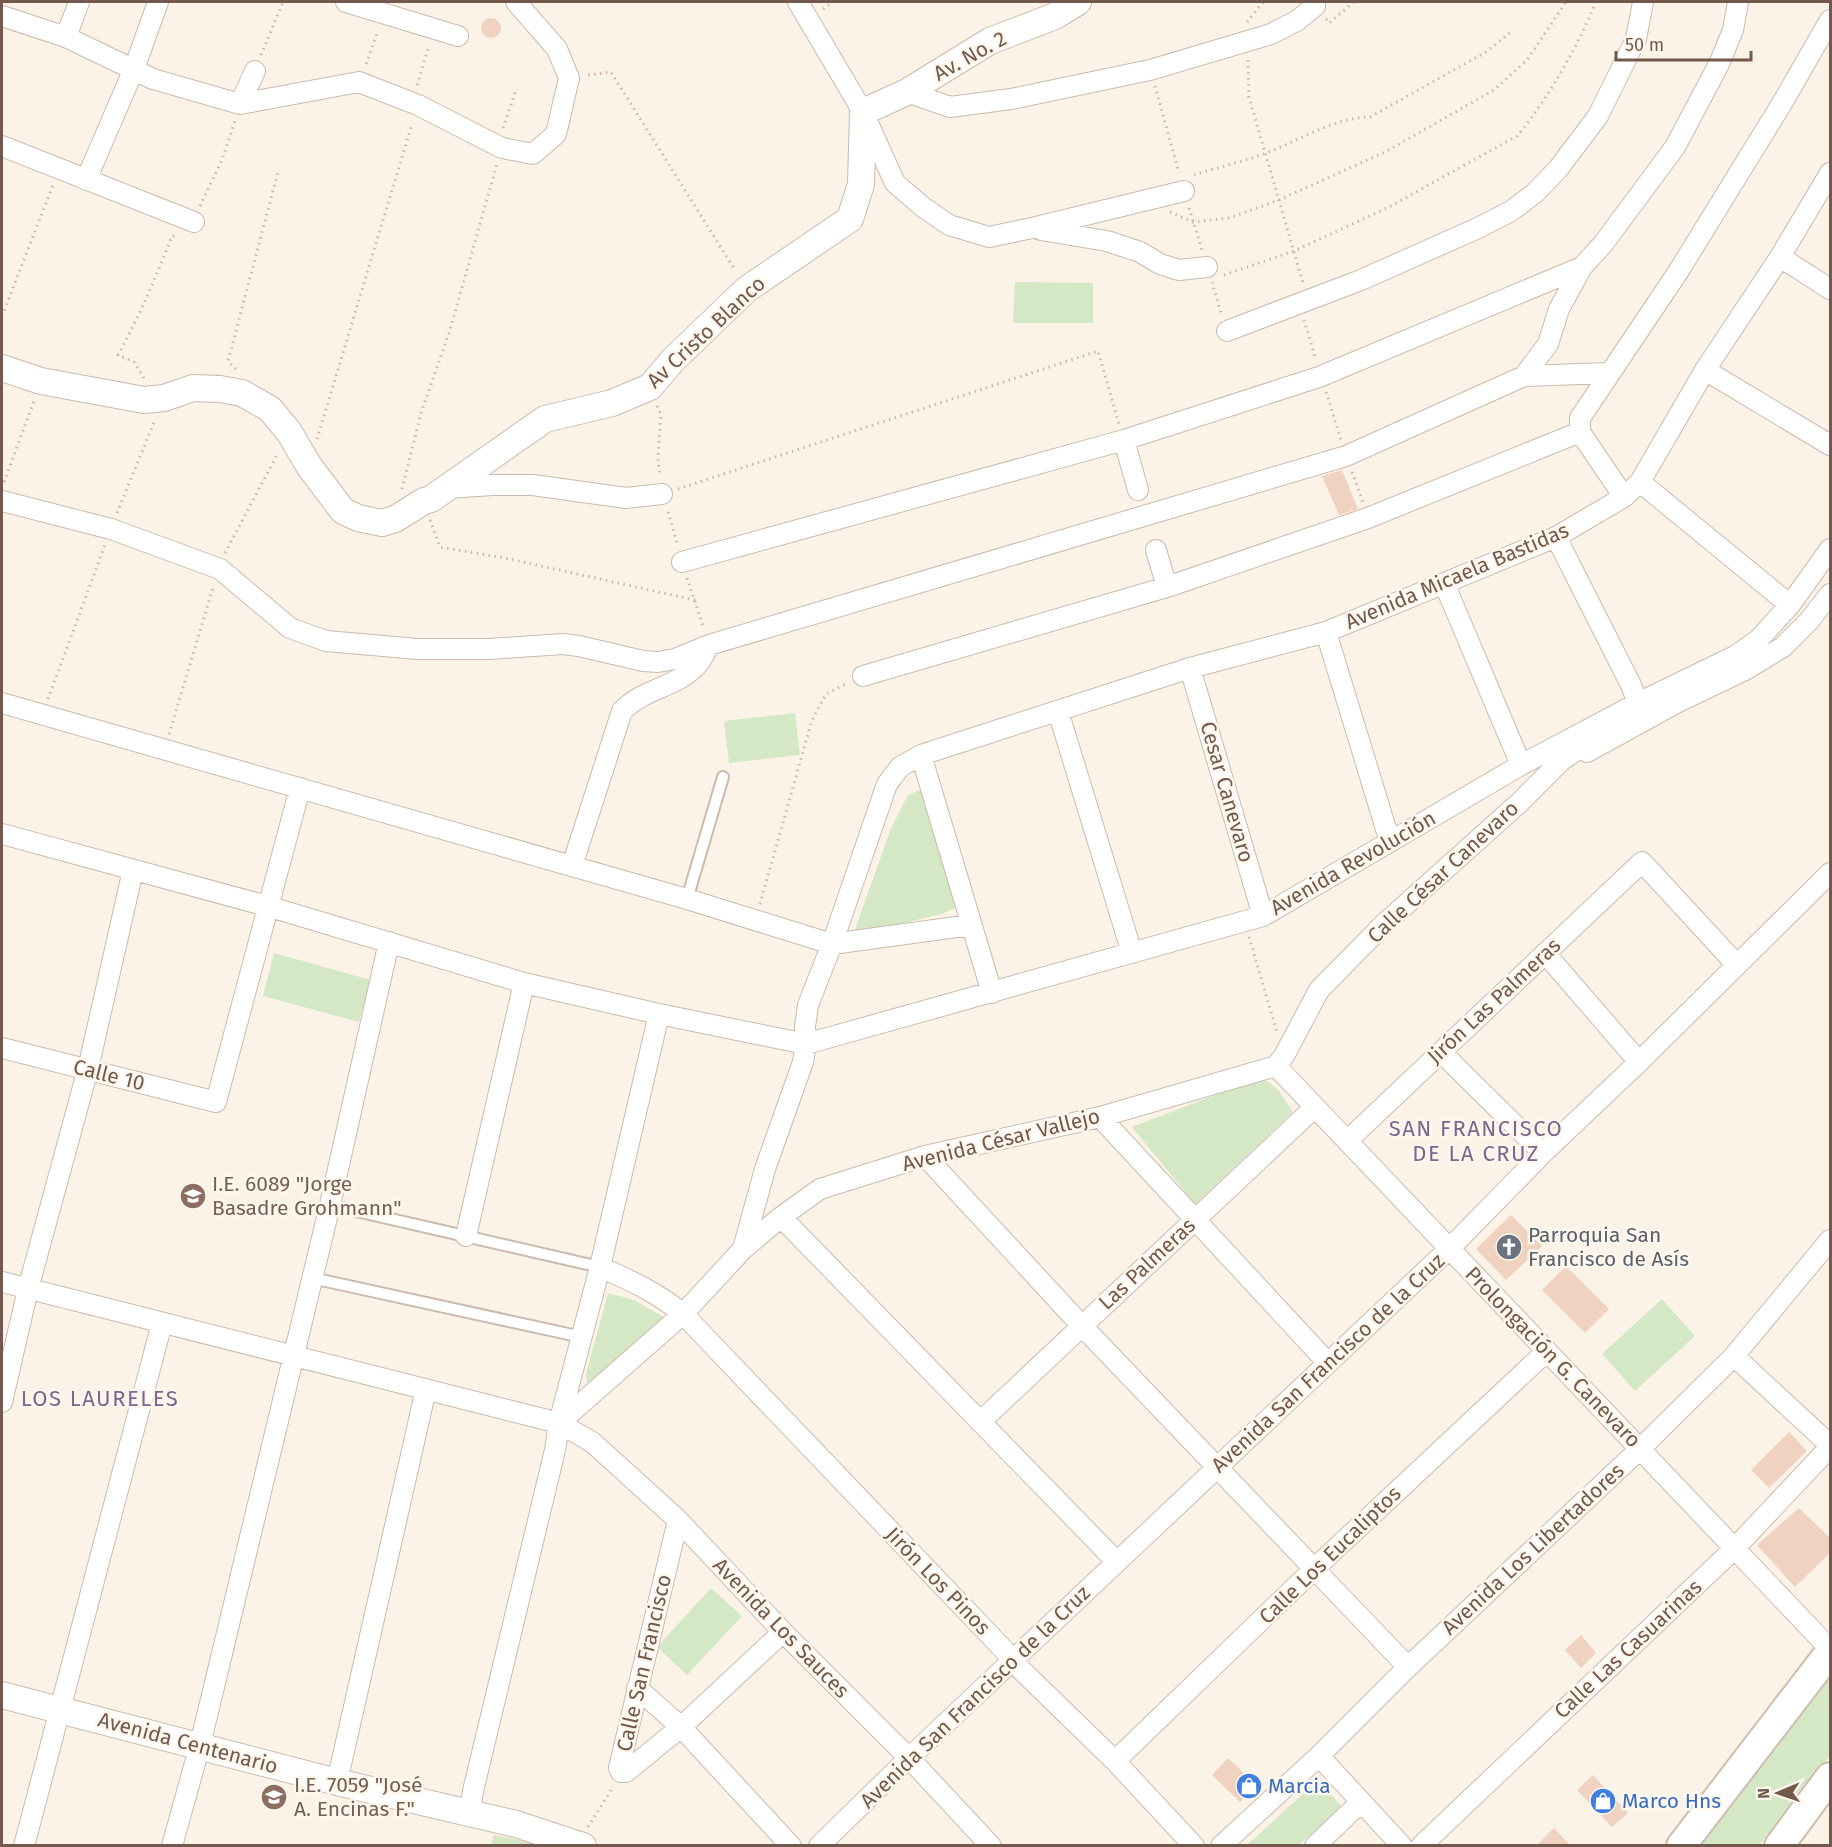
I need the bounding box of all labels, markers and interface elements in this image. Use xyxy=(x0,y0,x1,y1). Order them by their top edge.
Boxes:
scale bar xyxy=(1616,24,1751,62)
street label: Av. No. 2 xyxy=(929,25,1011,87)
text: 50 m xyxy=(1625,34,1664,56)
street label: Av Cristo Blanco xyxy=(641,270,771,394)
street label: Avenida Micaela Bastidas xyxy=(1341,517,1573,635)
street label: Cesar Canevaro xyxy=(1194,719,1260,865)
street label: Calle César Canevaro xyxy=(1362,795,1524,949)
street label: Avenida Revolución xyxy=(1266,805,1440,921)
street label: Jirón Las Palmeras xyxy=(1422,932,1566,1070)
street label: Calle 10 xyxy=(71,1054,147,1096)
street label: Avenida César Vallejo xyxy=(899,1103,1103,1177)
district label: SAN FRANCISCO DE LA CRUZ xyxy=(1389,1115,1563,1167)
place label: I.E. 6089 "Jorge Basadre Grohmann" xyxy=(212,1171,402,1221)
school or university icon: I.E. 6089 "Jorge Basadre Grohmann" xyxy=(178,1181,208,1211)
street label: Las Palmeras xyxy=(1093,1212,1201,1315)
place label: Parroquia San Francisco de Asís xyxy=(1528,1222,1689,1272)
church icon: Parroquia San Francisco de Asís xyxy=(1494,1232,1524,1262)
street label: Avenida San Francisco de la Cruz xyxy=(1206,1248,1450,1478)
street label: Prolongación G. Canevaro xyxy=(1460,1261,1646,1453)
district label: LOS LAURELES xyxy=(21,1385,179,1412)
street label: Avenida Los Libertadores xyxy=(1436,1458,1630,1640)
street label: Calle Los Eucaliptos xyxy=(1253,1480,1407,1630)
street label: Jirón Los Pinos xyxy=(880,1522,996,1641)
street label: Avenida Los Sauces xyxy=(707,1552,855,1704)
street label: Calle San Francisco xyxy=(611,1572,677,1754)
street label: Calle Las Casuarinas xyxy=(1549,1574,1707,1724)
street label: Avenida San Francisco de la Cruz xyxy=(855,1580,1095,1814)
street label: Avenida Centenario xyxy=(95,1706,281,1780)
north arrow xyxy=(1748,1763,1808,1823)
shop icon: Marcia xyxy=(1234,1771,1264,1801)
place label: I.E. 7059 "José A. Encinas F." xyxy=(294,1772,423,1822)
place label: Marcia xyxy=(1268,1773,1331,1799)
school or university icon: I.E. 7059 "José A. Encinas F." xyxy=(259,1782,289,1812)
shop icon: Marco Hns xyxy=(1588,1786,1618,1816)
place label: Marco Hns xyxy=(1622,1788,1721,1814)
text: N xyxy=(1754,1788,1773,1799)

